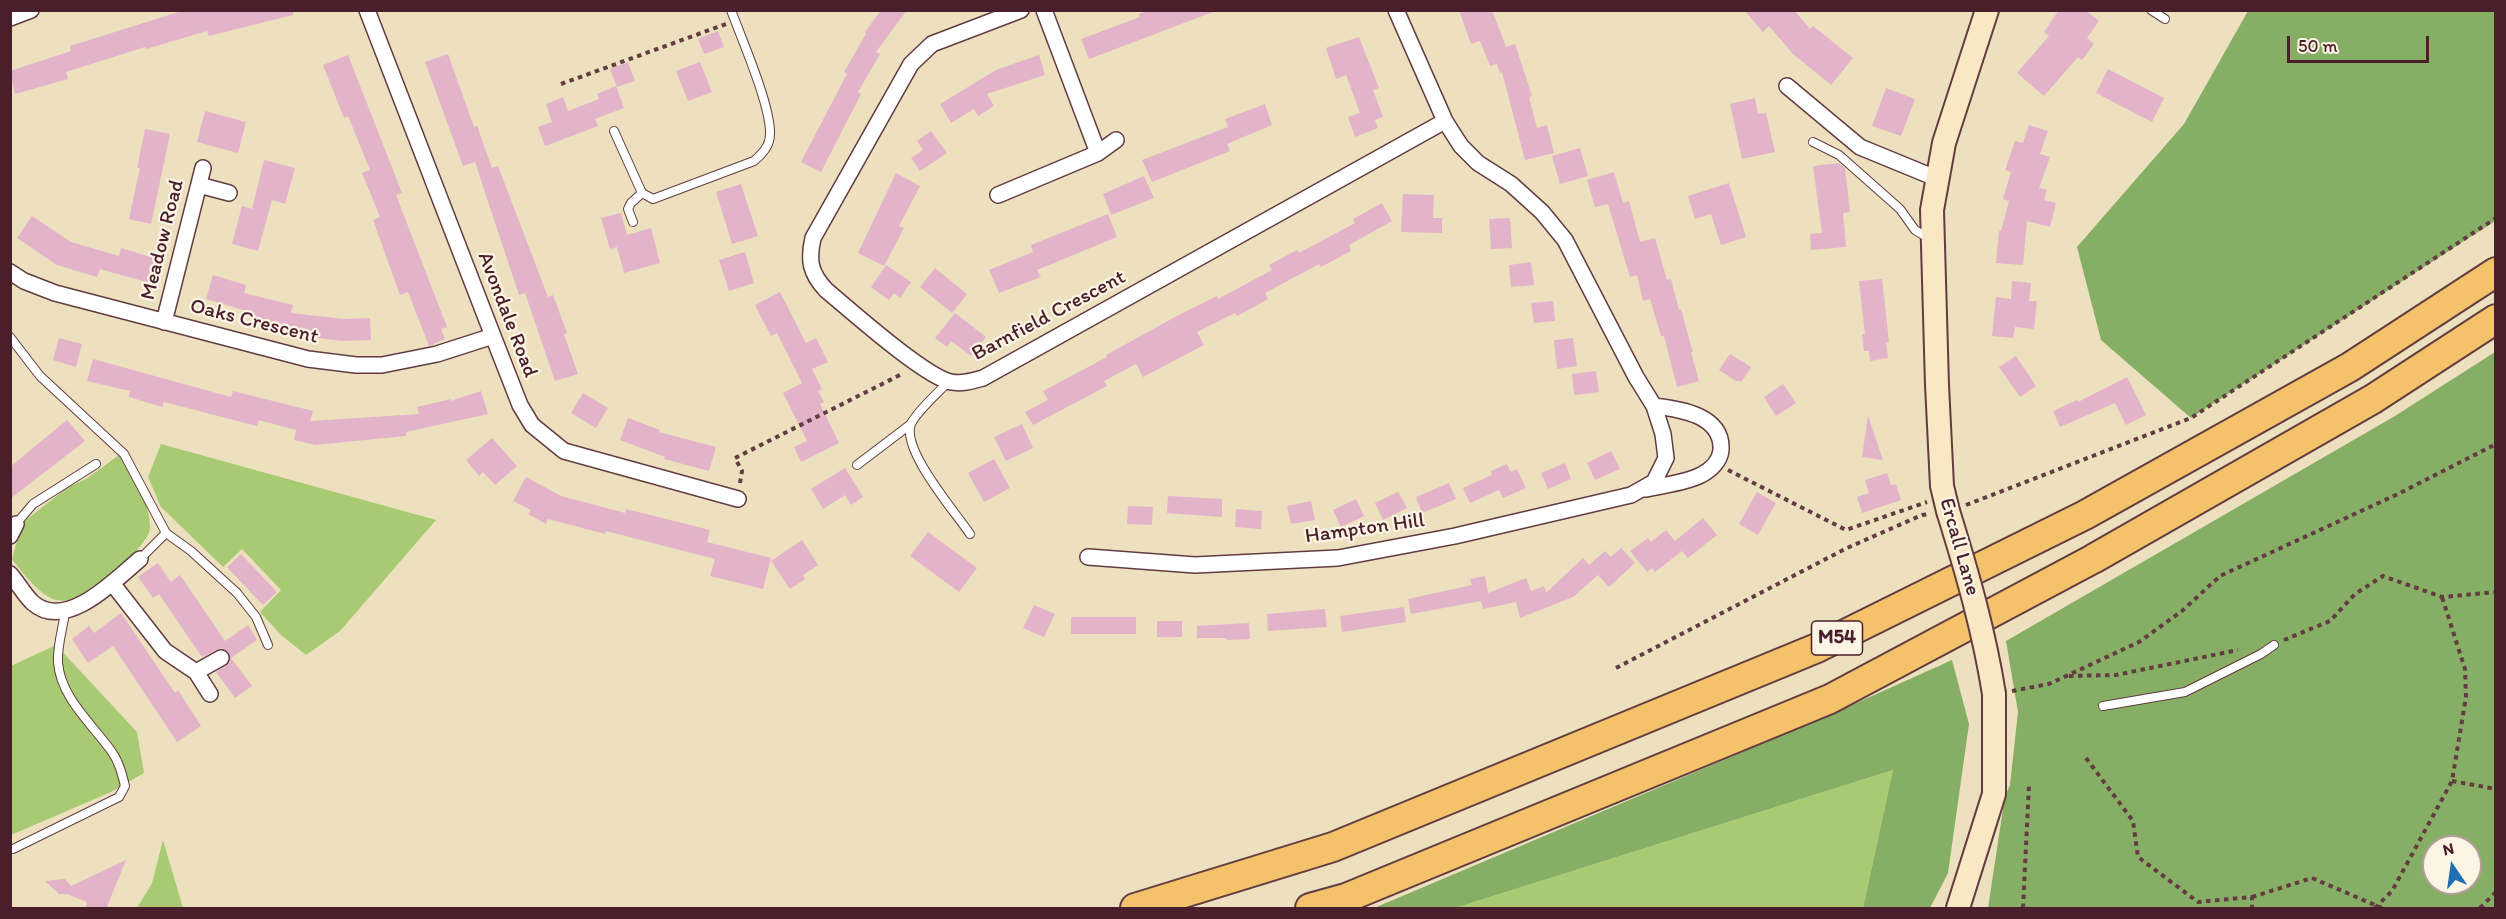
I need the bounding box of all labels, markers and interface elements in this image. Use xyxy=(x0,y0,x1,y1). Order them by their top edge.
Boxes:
scale bar xyxy=(2290,24,2432,62)
text: 50 m xyxy=(2298,35,2338,57)
street label: Meadow Road xyxy=(136,177,190,303)
street label: Avondale Road xyxy=(472,249,542,381)
street label: Barnfield Crescent xyxy=(968,265,1130,367)
street label: Oaks Crescent xyxy=(187,294,321,350)
street label: Ercall Lane xyxy=(1933,495,1985,599)
street label: Hampton Hill xyxy=(1304,508,1426,550)
road number: M54 xyxy=(1812,621,1862,655)
north arrow xyxy=(2422,835,2482,895)
text: N xyxy=(2441,838,2456,859)

